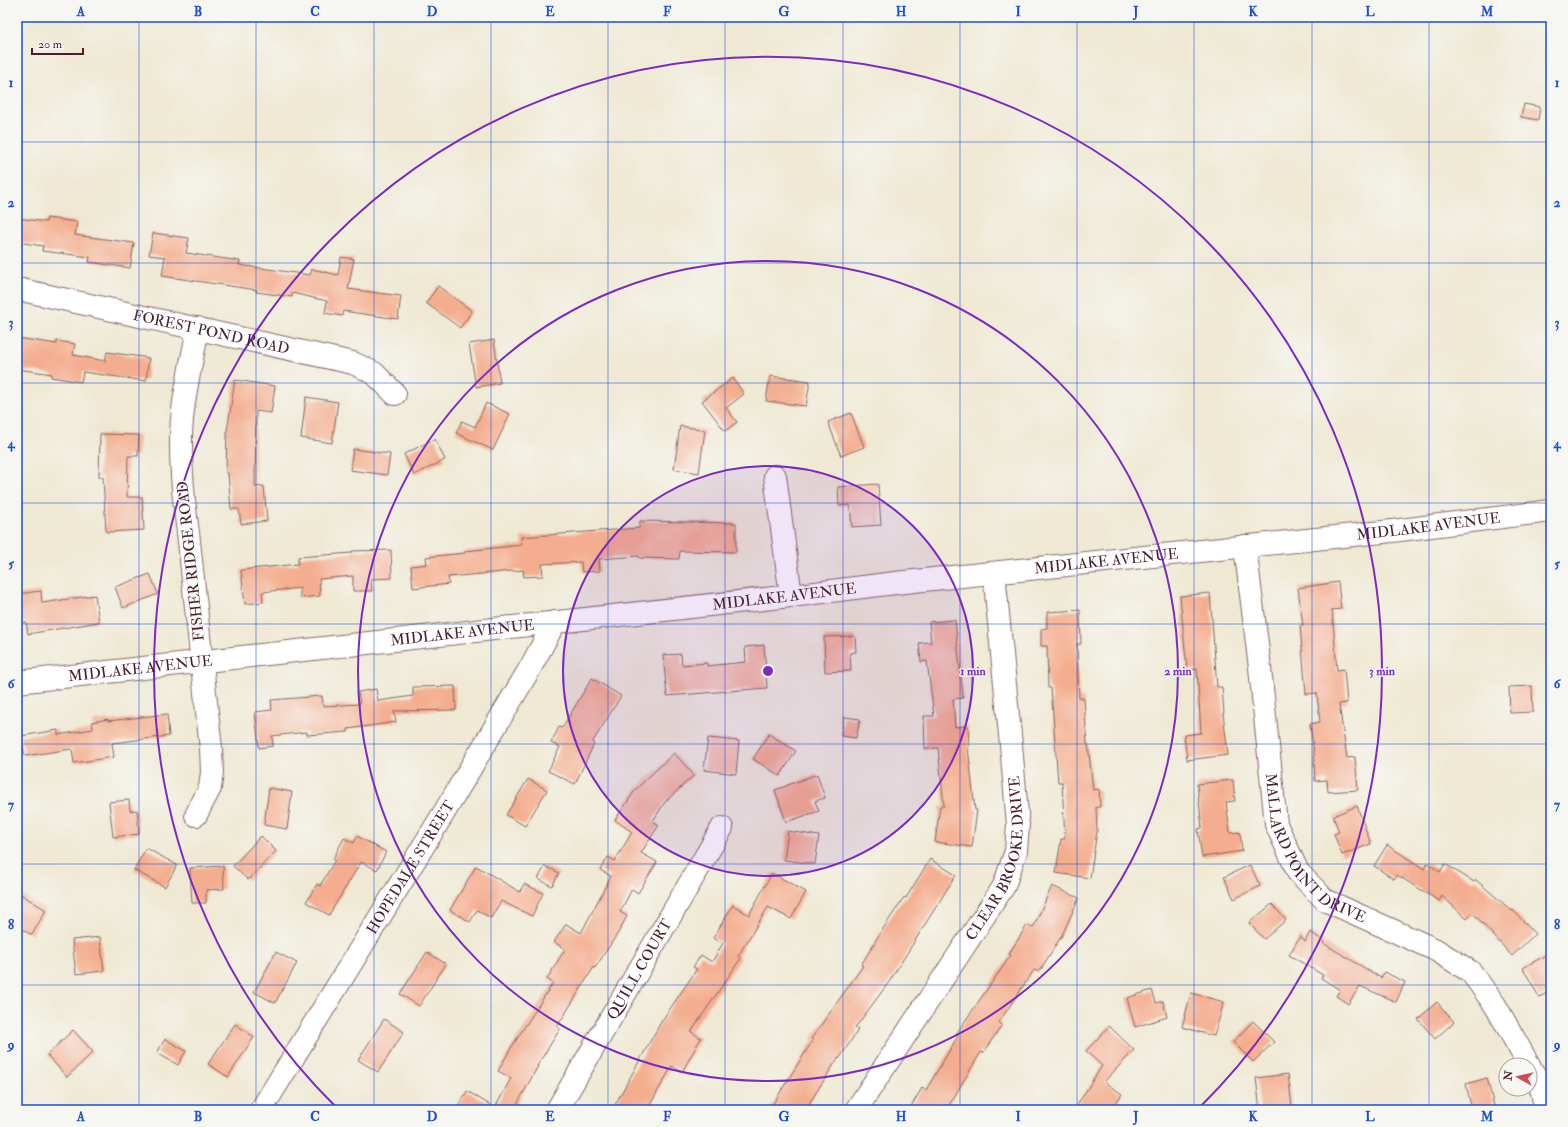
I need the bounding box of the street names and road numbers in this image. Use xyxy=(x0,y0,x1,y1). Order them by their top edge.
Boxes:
street label: FOREST POND ROAD xyxy=(131,305,291,358)
street label: FISHER RIDGE ROAD xyxy=(173,480,209,642)
street label: MIDLAKE AVENUE xyxy=(1356,508,1502,544)
street label: MIDLAKE AVENUE xyxy=(1033,544,1179,578)
street label: MIDLAKE AVENUE xyxy=(711,578,857,614)
street label: MIDLAKE AVENUE xyxy=(389,615,535,650)
street label: MIDLAKE AVENUE xyxy=(67,651,213,686)
street label: MALLARD POINT DRIVE xyxy=(1261,772,1369,927)
street label: CLEAR BROOKE DRIVE xyxy=(961,775,1028,944)
street label: HOPEDALE STREET xyxy=(362,797,459,938)
street label: QUILL COURT xyxy=(602,916,676,1023)

